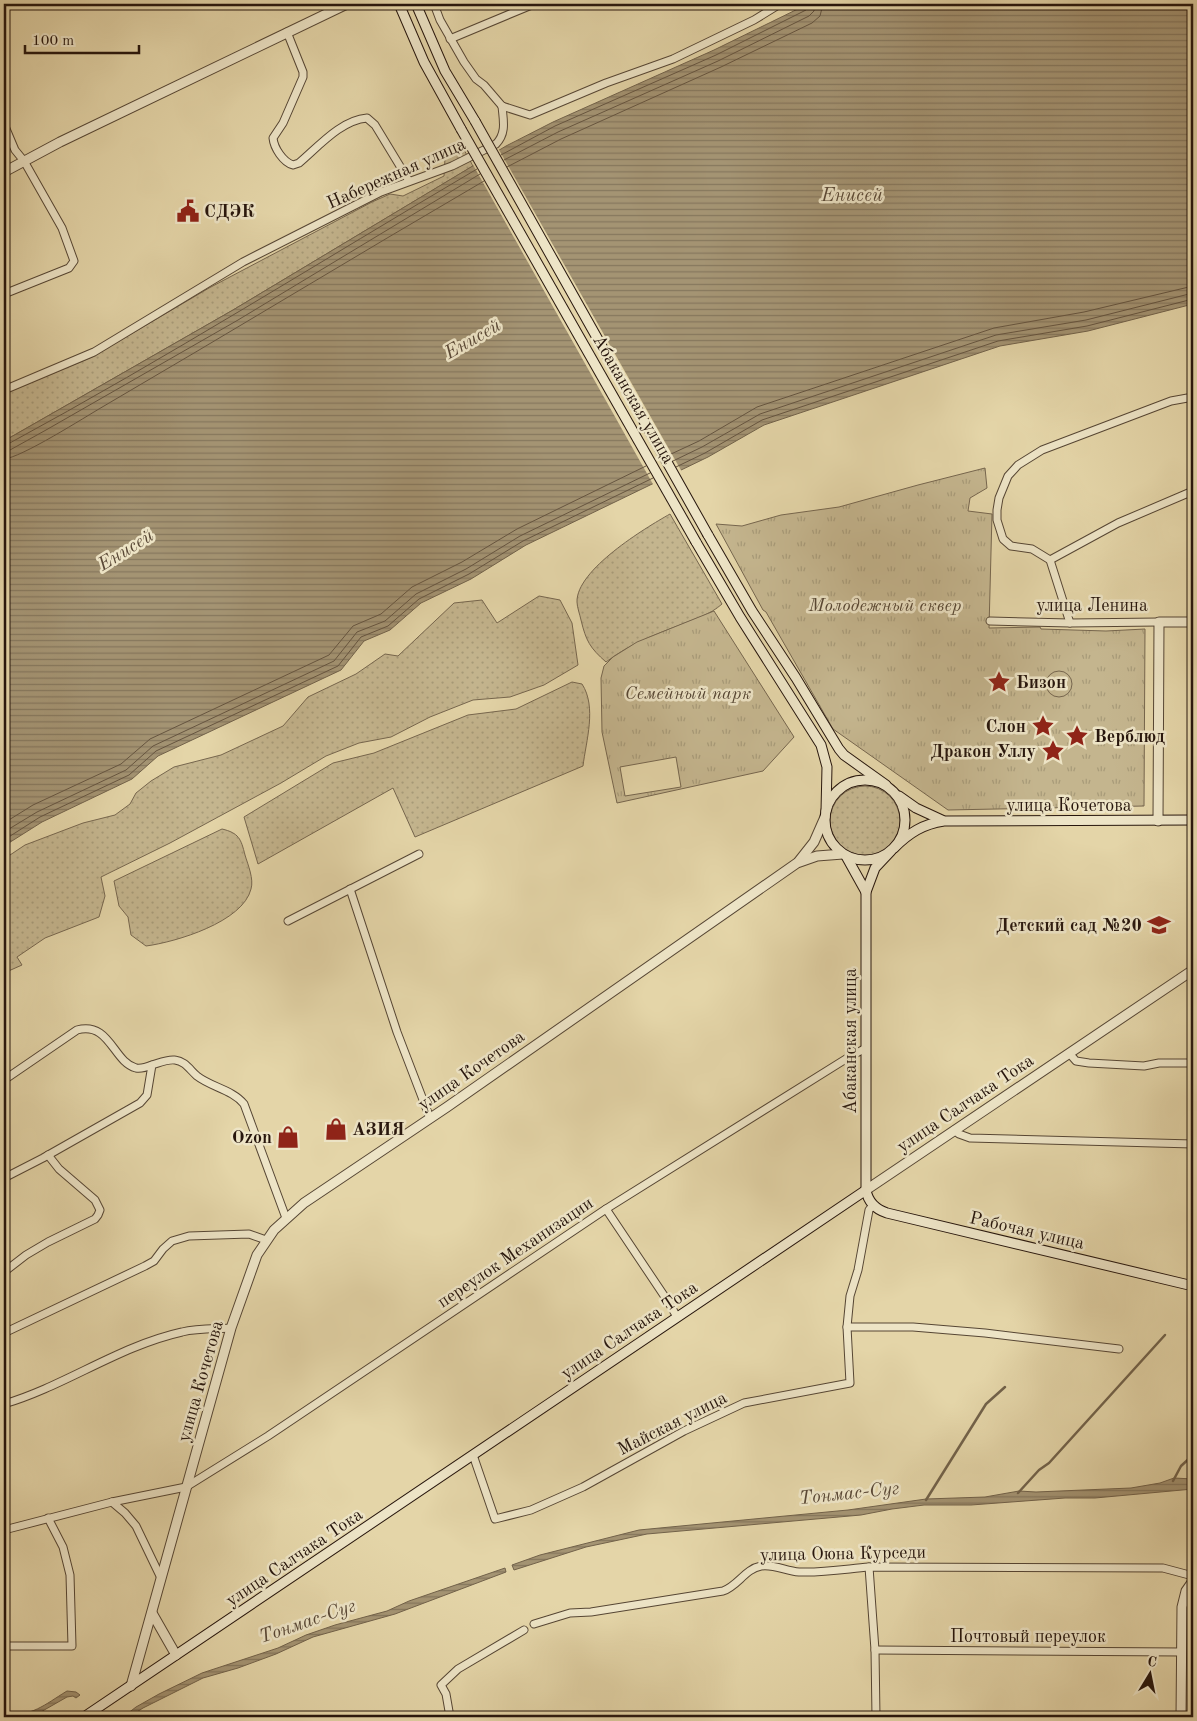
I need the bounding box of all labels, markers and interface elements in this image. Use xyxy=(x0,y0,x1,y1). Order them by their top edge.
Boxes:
scale bar xyxy=(25,22,139,54)
text: 100 m xyxy=(32,34,74,49)
street label: Набережная улица xyxy=(324,135,469,213)
water label: Енисей xyxy=(820,187,883,206)
public building icon: СДЭК xyxy=(175,198,201,224)
place label: СДЭК xyxy=(204,203,254,221)
water label: Енисей xyxy=(441,316,505,364)
street label: Абаканская улица xyxy=(589,332,677,467)
water label: Енисей xyxy=(94,527,158,576)
park label: Молодежный сквер xyxy=(807,597,962,615)
street label: улица Ленина xyxy=(1036,597,1148,615)
place icon: Бизон xyxy=(986,669,1012,695)
place label: Бизон xyxy=(1016,674,1066,692)
park label: Семейный парк xyxy=(625,685,751,703)
place icon: Слон xyxy=(1030,713,1056,739)
place label: Слон xyxy=(985,718,1026,736)
place icon: Верблюд xyxy=(1064,723,1090,749)
place label: Верблюд xyxy=(1094,728,1165,746)
place icon: Дракон Уллу xyxy=(1040,738,1066,764)
place label: Дракон Уллу xyxy=(930,743,1036,761)
street label: улица Кочетова xyxy=(1006,797,1132,815)
school or university icon: Детский сад №20 xyxy=(1146,912,1172,938)
place label: Детский сад №20 xyxy=(996,917,1142,935)
street label: Абаканская улица xyxy=(842,968,860,1114)
street label: улица Кочетова xyxy=(415,1027,528,1114)
street label: улица Салчака Тока xyxy=(894,1051,1037,1156)
shop icon: АЗИЯ xyxy=(323,1116,349,1142)
place label: АЗИЯ xyxy=(352,1121,405,1139)
shop icon: Ozon xyxy=(275,1124,301,1150)
place label: Ozon xyxy=(232,1129,272,1147)
street label: переулок Механизации xyxy=(434,1194,597,1312)
street label: Рабочая улица xyxy=(968,1209,1086,1253)
street label: улица Салчака Тока xyxy=(558,1278,701,1383)
street label: улица Кочетова xyxy=(175,1318,227,1444)
street label: Майская улица xyxy=(615,1389,730,1459)
water label: Тонмас-Суг xyxy=(798,1480,901,1509)
street label: улица Салчака Тока xyxy=(223,1505,366,1610)
street label: улица Оюна Курседи xyxy=(760,1544,926,1564)
water label: Тонмас-Суг xyxy=(257,1597,359,1648)
street label: Почтовый переулок xyxy=(950,1628,1106,1646)
north arrow xyxy=(1124,1648,1174,1698)
text: С xyxy=(1146,1654,1158,1670)

